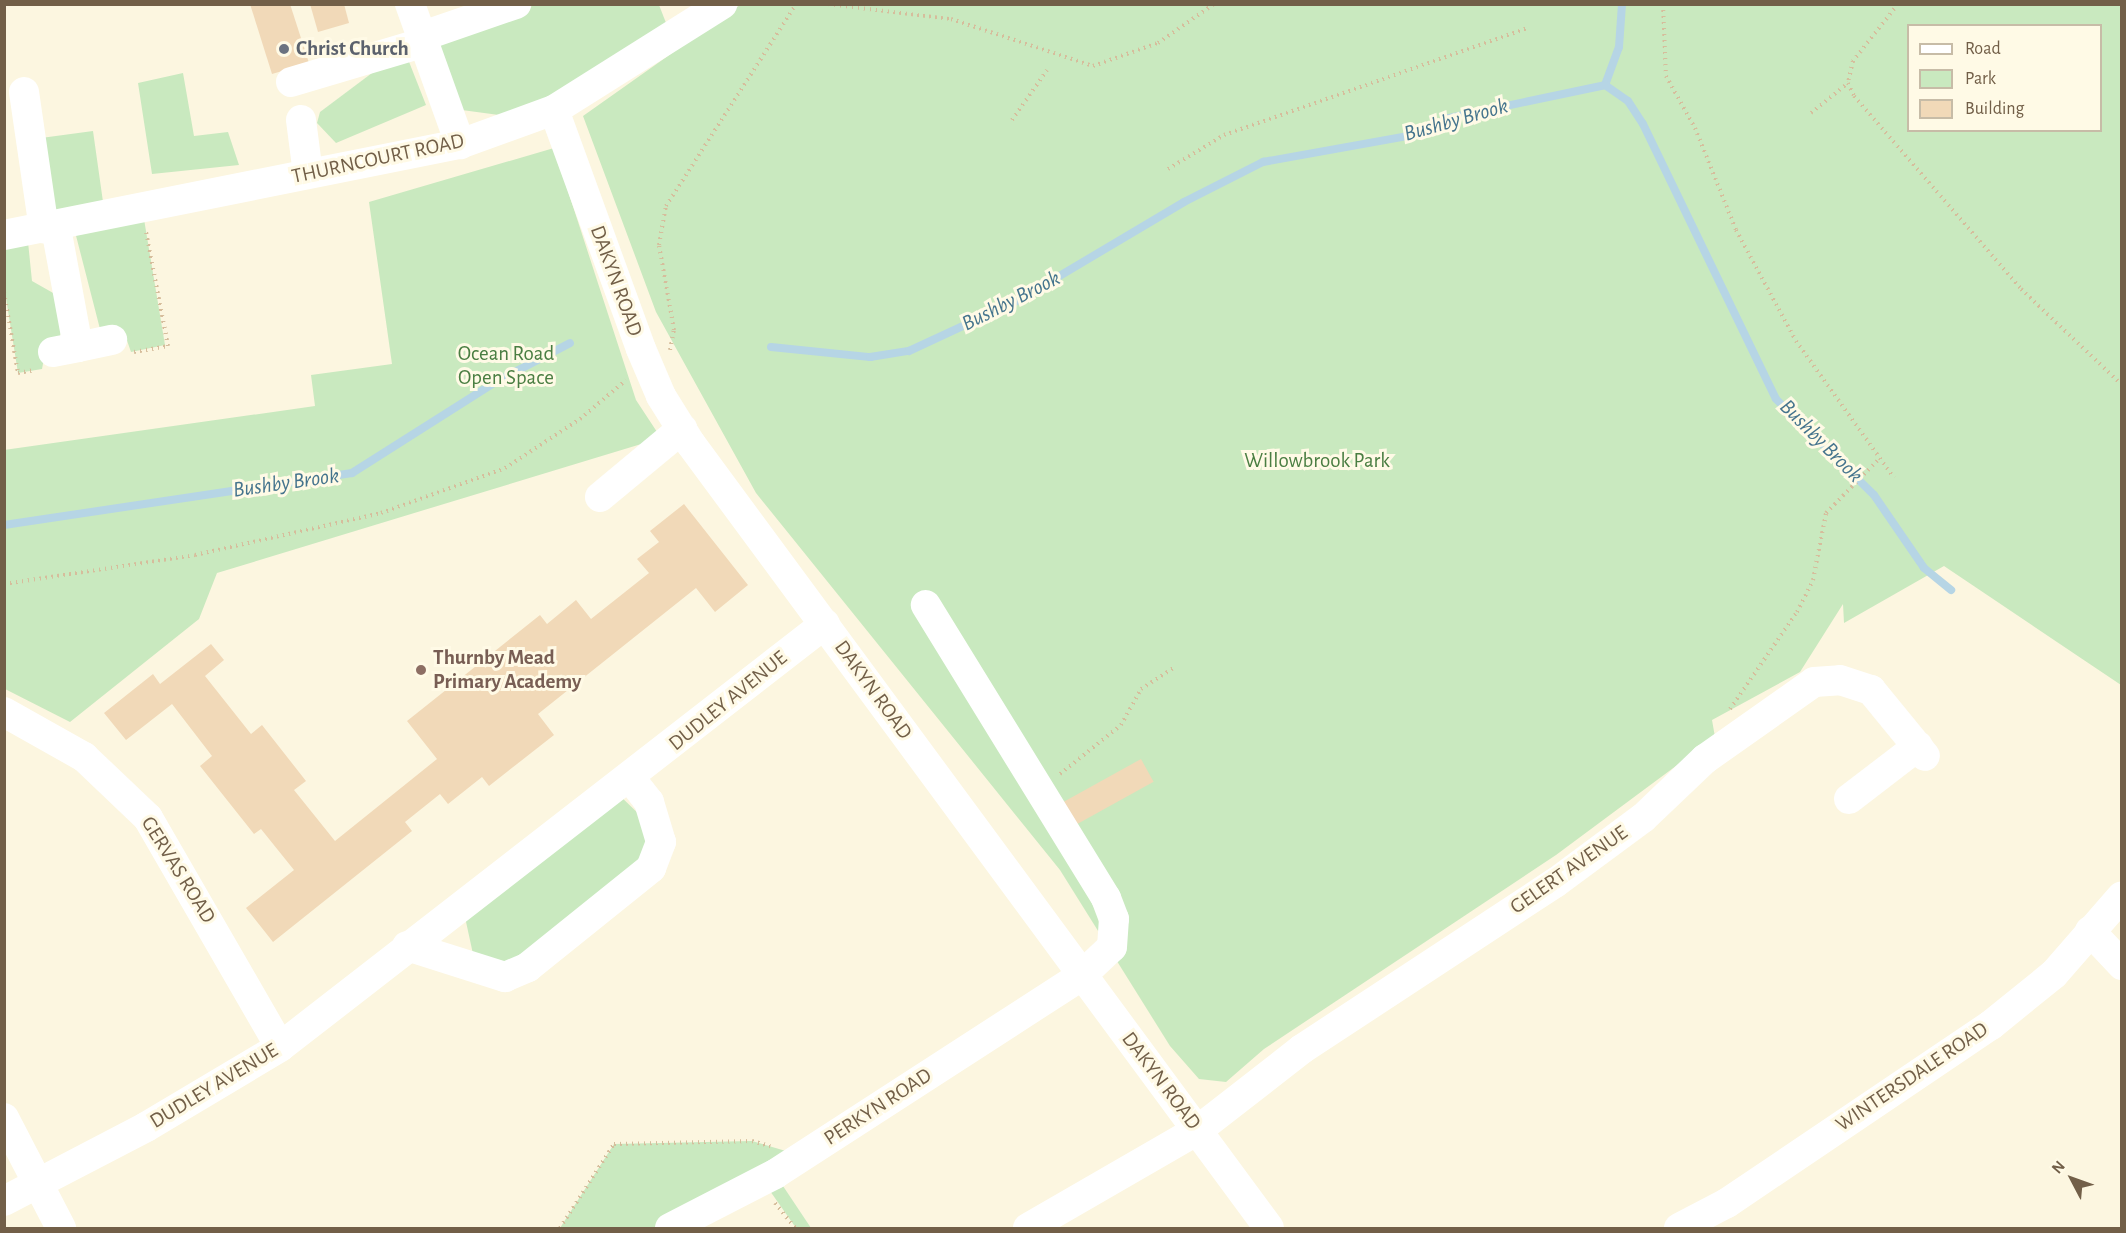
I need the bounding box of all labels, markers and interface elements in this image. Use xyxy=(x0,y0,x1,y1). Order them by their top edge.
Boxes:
legend xyxy=(1907,24,2102,132)
place label: Christ Church xyxy=(296,36,409,62)
text: Road xyxy=(1965,40,2001,58)
marker: Christ Church xyxy=(277,42,291,56)
text: Park xyxy=(1965,70,1996,88)
water label: Bushby Brook xyxy=(1401,93,1511,147)
text: Building xyxy=(1965,100,2024,118)
street label: THURNCOURT ROAD xyxy=(289,128,467,190)
street label: DAKYN ROAD xyxy=(584,222,648,340)
water label: Bushby Brook xyxy=(957,265,1065,337)
park label: Ocean Road Open Space xyxy=(458,341,554,391)
water label: Bushby Brook xyxy=(1774,394,1868,488)
park label: Willowbrook Park xyxy=(1244,448,1390,474)
water label: Bushby Brook xyxy=(231,462,341,504)
street label: DAKYN ROAD xyxy=(829,636,917,744)
place label: Thurnby Mead Primary Academy xyxy=(433,645,581,695)
street label: DUDLEY AVENUE xyxy=(664,646,792,756)
marker: Thurnby Mead Primary Academy xyxy=(414,663,428,677)
street label: GERVAS ROAD xyxy=(135,812,221,928)
street label: GELERT AVENUE xyxy=(1505,820,1633,920)
street label: WINTERSDALE ROAD xyxy=(1831,1017,1993,1137)
street label: DAKYN ROAD xyxy=(1116,1027,1206,1135)
street label: DUDLEY AVENUE xyxy=(145,1038,283,1134)
street label: PERKYN ROAD xyxy=(819,1063,937,1151)
north arrow xyxy=(2042,1149,2102,1209)
text: N xyxy=(2049,1158,2068,1177)

